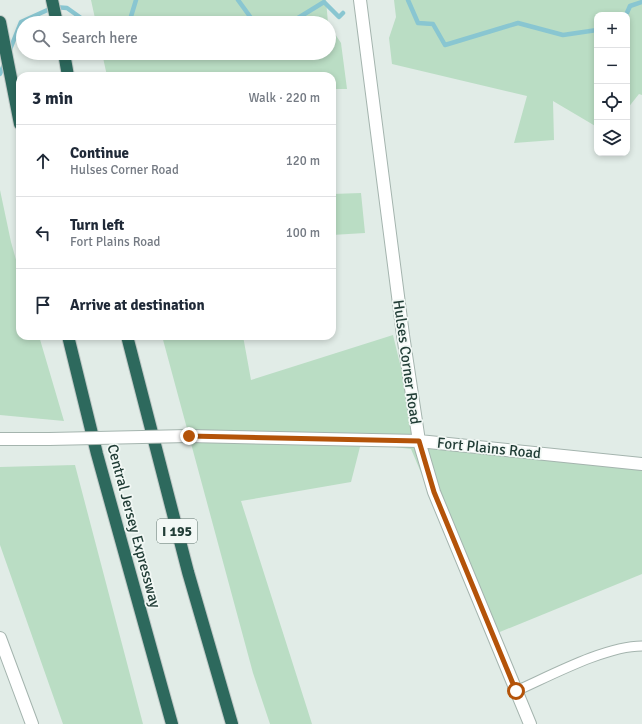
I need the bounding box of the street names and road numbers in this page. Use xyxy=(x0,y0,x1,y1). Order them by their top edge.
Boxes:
street label: Hulses Corner Road xyxy=(389,299,425,425)
street label: Fort Plains Road xyxy=(436,434,542,462)
street label: Central Jersey Expressway xyxy=(103,442,165,610)
road number: I 195 xyxy=(157,519,197,543)

